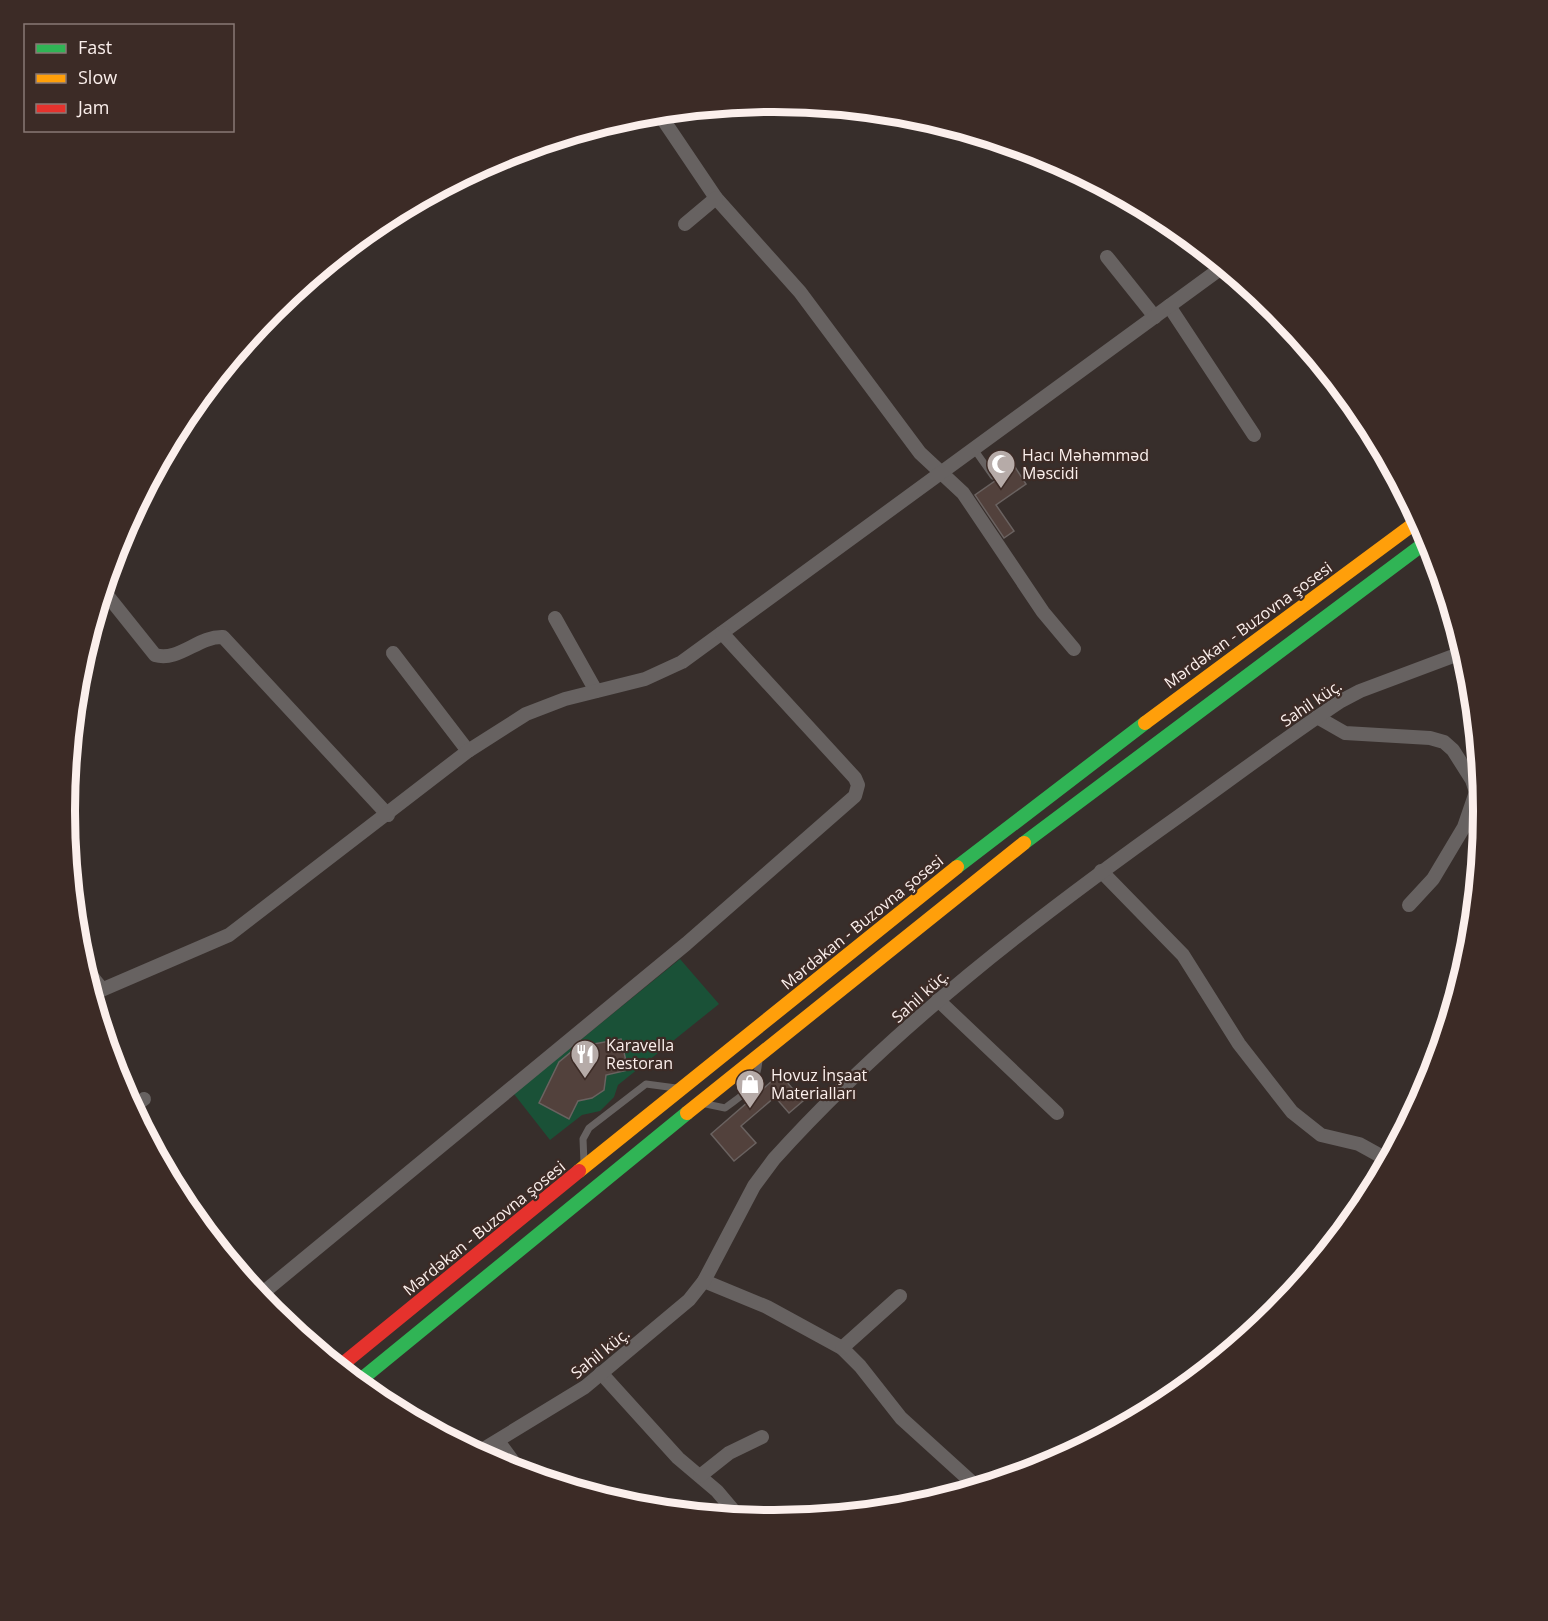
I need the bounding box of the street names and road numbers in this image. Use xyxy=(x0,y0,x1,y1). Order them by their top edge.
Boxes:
street label: Mərdəkan - Buzovna şosesi xyxy=(1159,556,1337,694)
street label: Sahil küç. xyxy=(1276,674,1346,732)
street label: Mərdəkan - Buzovna şosesi xyxy=(776,850,948,994)
street label: Sahil küç. xyxy=(887,964,953,1028)
street label: Mərdəkan - Buzovna şosesi xyxy=(398,1156,570,1300)
street label: Sahil küç. xyxy=(566,1322,634,1384)

